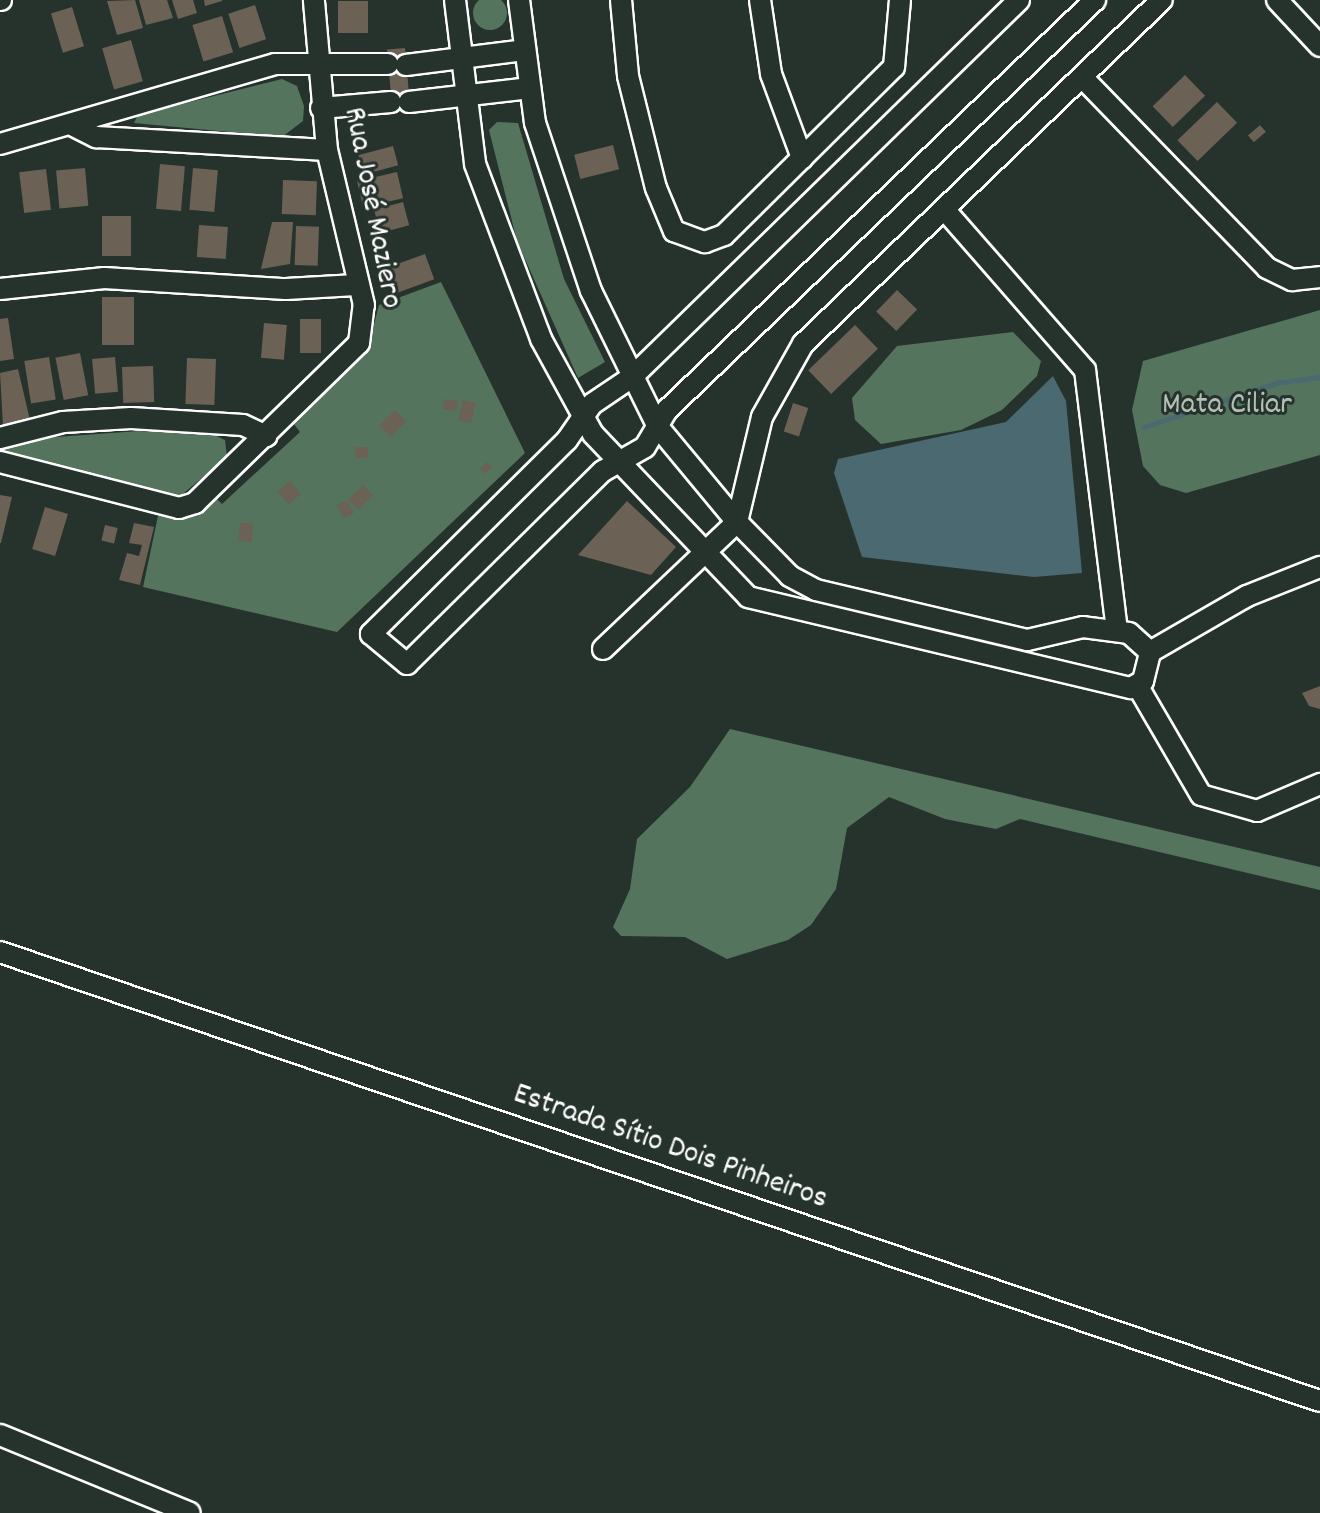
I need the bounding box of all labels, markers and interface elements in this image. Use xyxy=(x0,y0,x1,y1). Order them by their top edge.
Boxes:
street label: Rua José Maziero xyxy=(333,104,409,312)
park label: Mata Ciliar xyxy=(1162,387,1292,425)
street label: Estrada Sítio Dois Pinheiros xyxy=(508,1076,832,1220)

